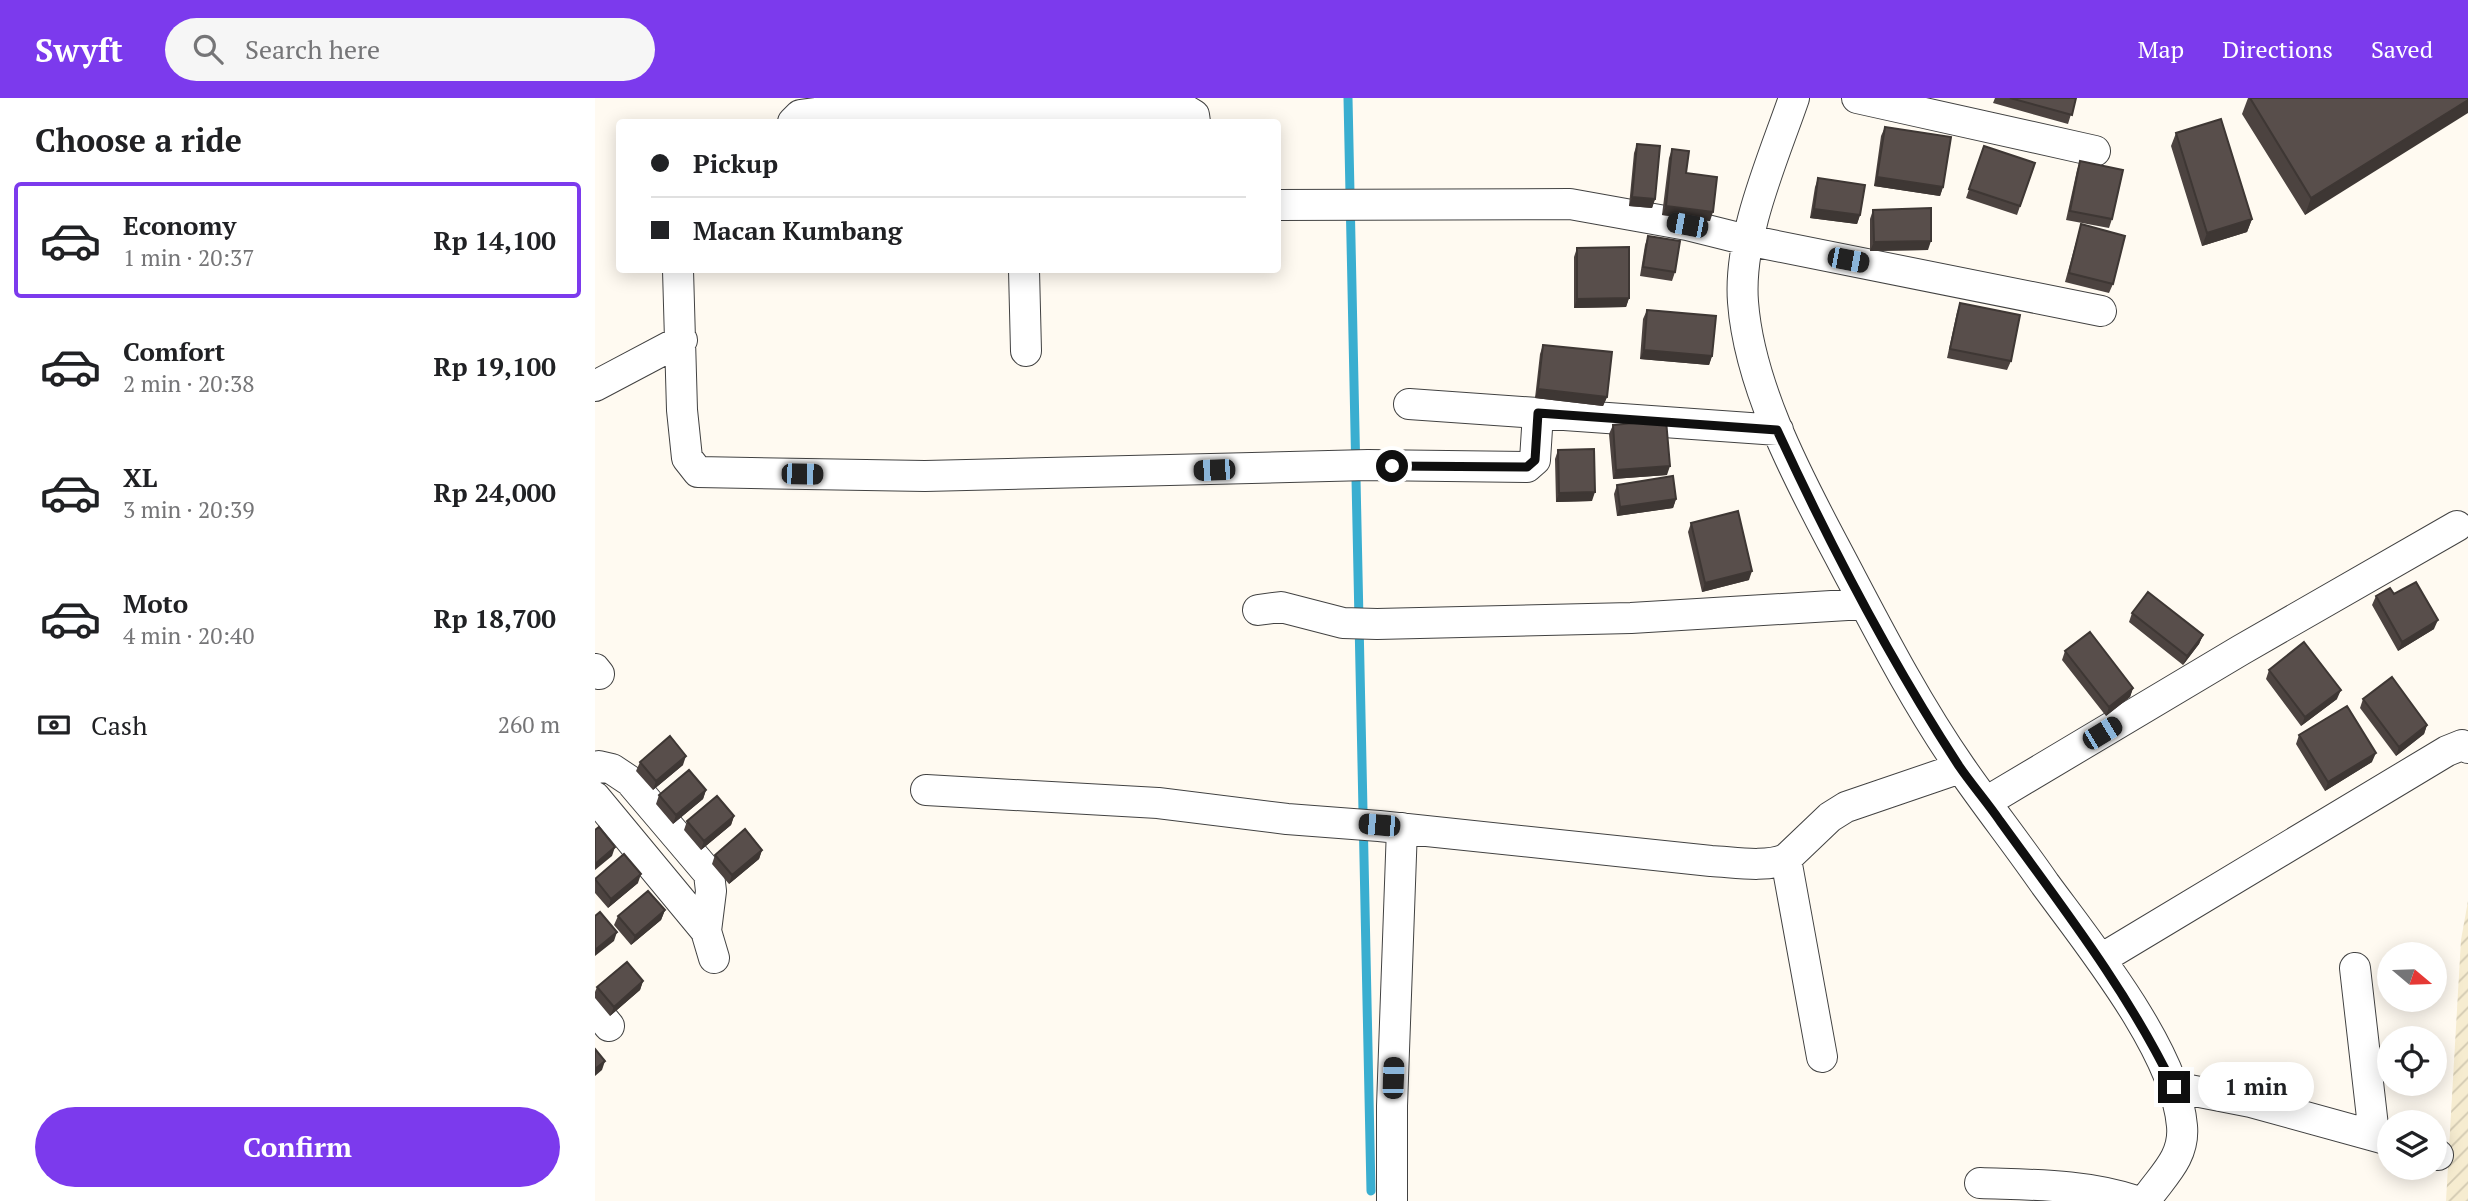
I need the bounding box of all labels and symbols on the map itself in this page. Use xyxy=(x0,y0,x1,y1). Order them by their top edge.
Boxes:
car xyxy=(1665,211,1710,239)
car xyxy=(1826,246,1871,274)
route start xyxy=(1376,450,1408,482)
car xyxy=(1193,459,1236,481)
car xyxy=(781,463,824,485)
car xyxy=(2079,713,2126,753)
car xyxy=(1358,813,1401,837)
north arrow xyxy=(2377,942,2447,1012)
car xyxy=(1382,1057,1405,1099)
callout: 1 min xyxy=(2199,1062,2314,1112)
route end xyxy=(2158,1071,2190,1103)

